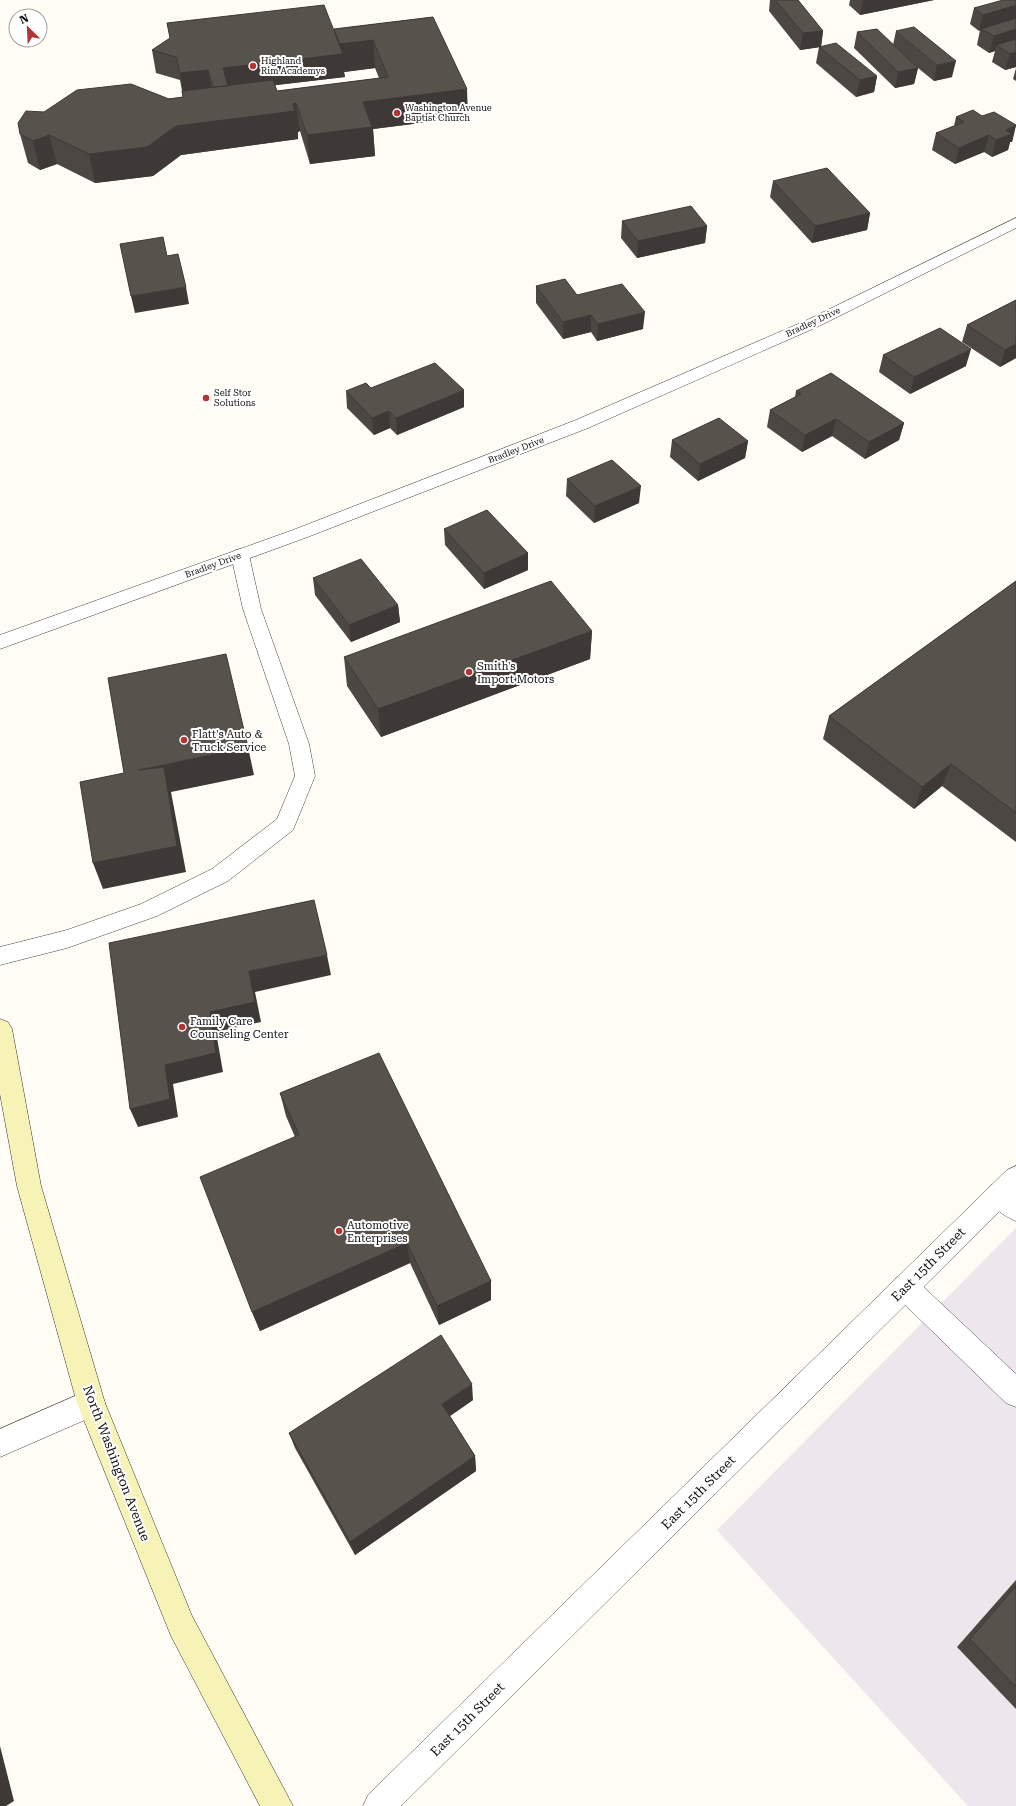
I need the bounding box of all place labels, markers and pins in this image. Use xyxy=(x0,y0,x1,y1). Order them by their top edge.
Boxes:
place label: Highland Rim Academys xyxy=(261,56,325,76)
marker: Highland Rim Academys xyxy=(248,61,258,71)
place label: Washington Avenue Baptist Church xyxy=(405,103,492,123)
marker: Washington Avenue Baptist Church xyxy=(392,108,402,118)
place label: Self Stor Solutions xyxy=(214,388,256,408)
marker: Self Stor Solutions xyxy=(201,393,211,403)
place label: Smith's Import Motors xyxy=(477,660,554,686)
marker: Smith's Import Motors xyxy=(464,667,474,677)
place label: Flatt's Auto & Truck Service xyxy=(192,728,266,754)
marker: Flatt's Auto & Truck Service xyxy=(179,735,189,745)
place label: Family Care Counseling Center xyxy=(190,1015,289,1041)
marker: Family Care Counseling Center xyxy=(177,1022,187,1032)
place label: Automotive Enterprises xyxy=(347,1219,409,1245)
marker: Automotive Enterprises xyxy=(334,1226,344,1236)

